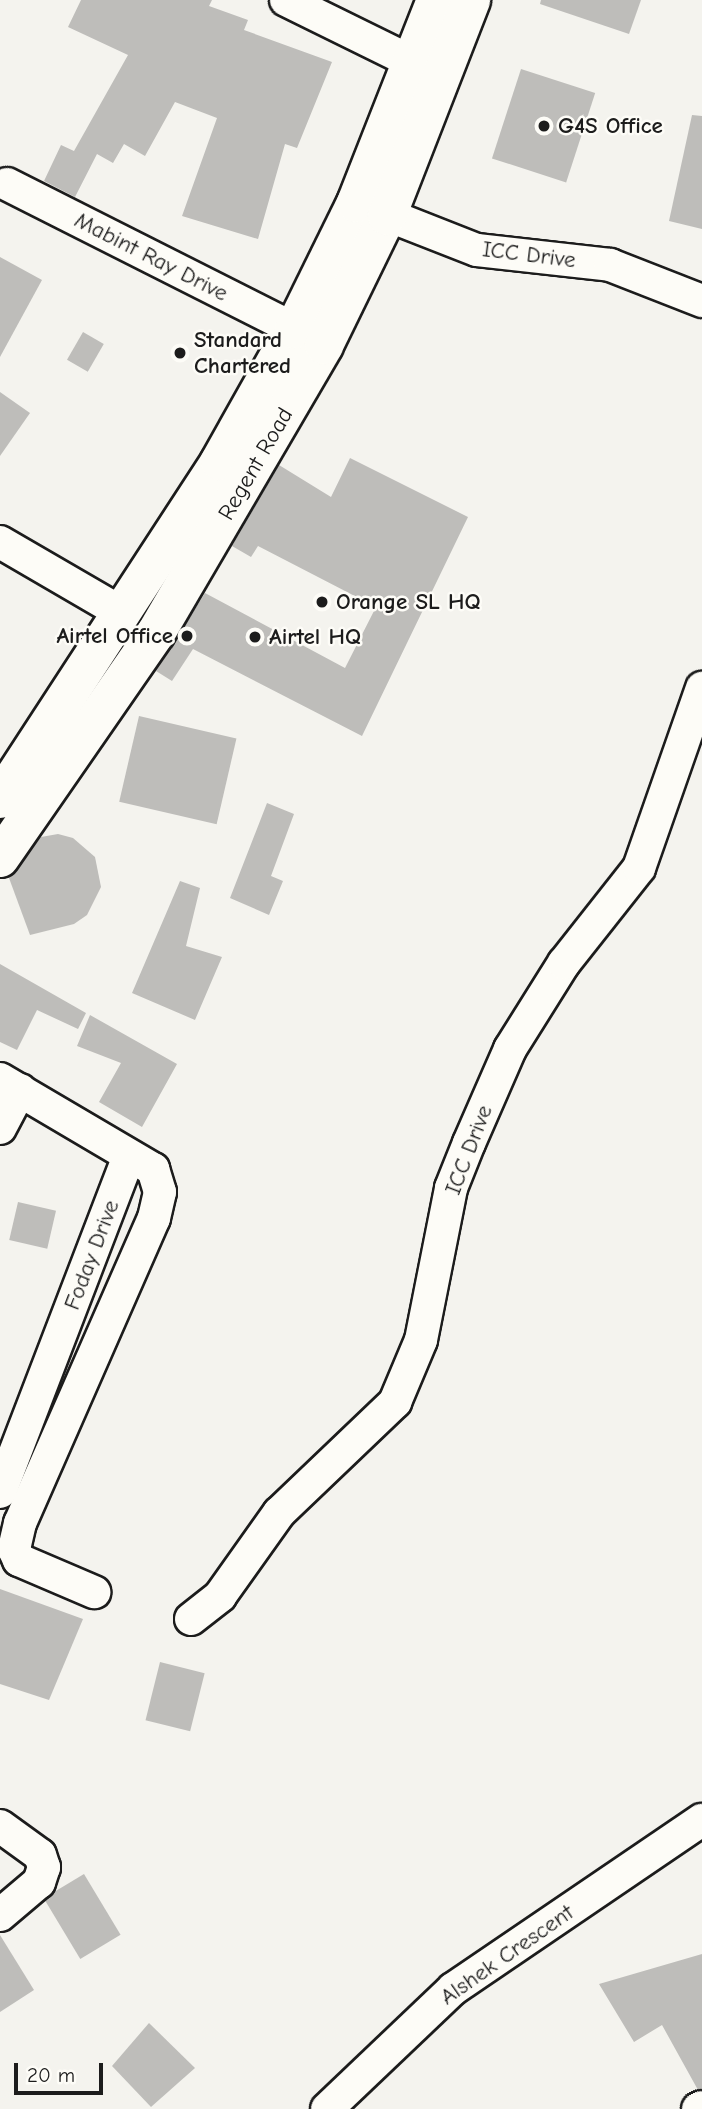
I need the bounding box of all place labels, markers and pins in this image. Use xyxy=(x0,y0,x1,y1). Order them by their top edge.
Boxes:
place label: G4S Office xyxy=(558,112,663,140)
marker: G4S Office xyxy=(536,118,552,134)
place label: Standard Chartered xyxy=(194,326,291,380)
marker: Standard Chartered xyxy=(172,345,188,361)
place label: Orange SL HQ xyxy=(336,588,480,616)
marker: Orange SL HQ xyxy=(314,594,330,610)
place label: Airtel Office xyxy=(56,622,173,650)
place label: Airtel HQ xyxy=(269,623,361,651)
marker: Airtel Office xyxy=(179,628,195,644)
marker: Airtel HQ xyxy=(247,629,263,645)

